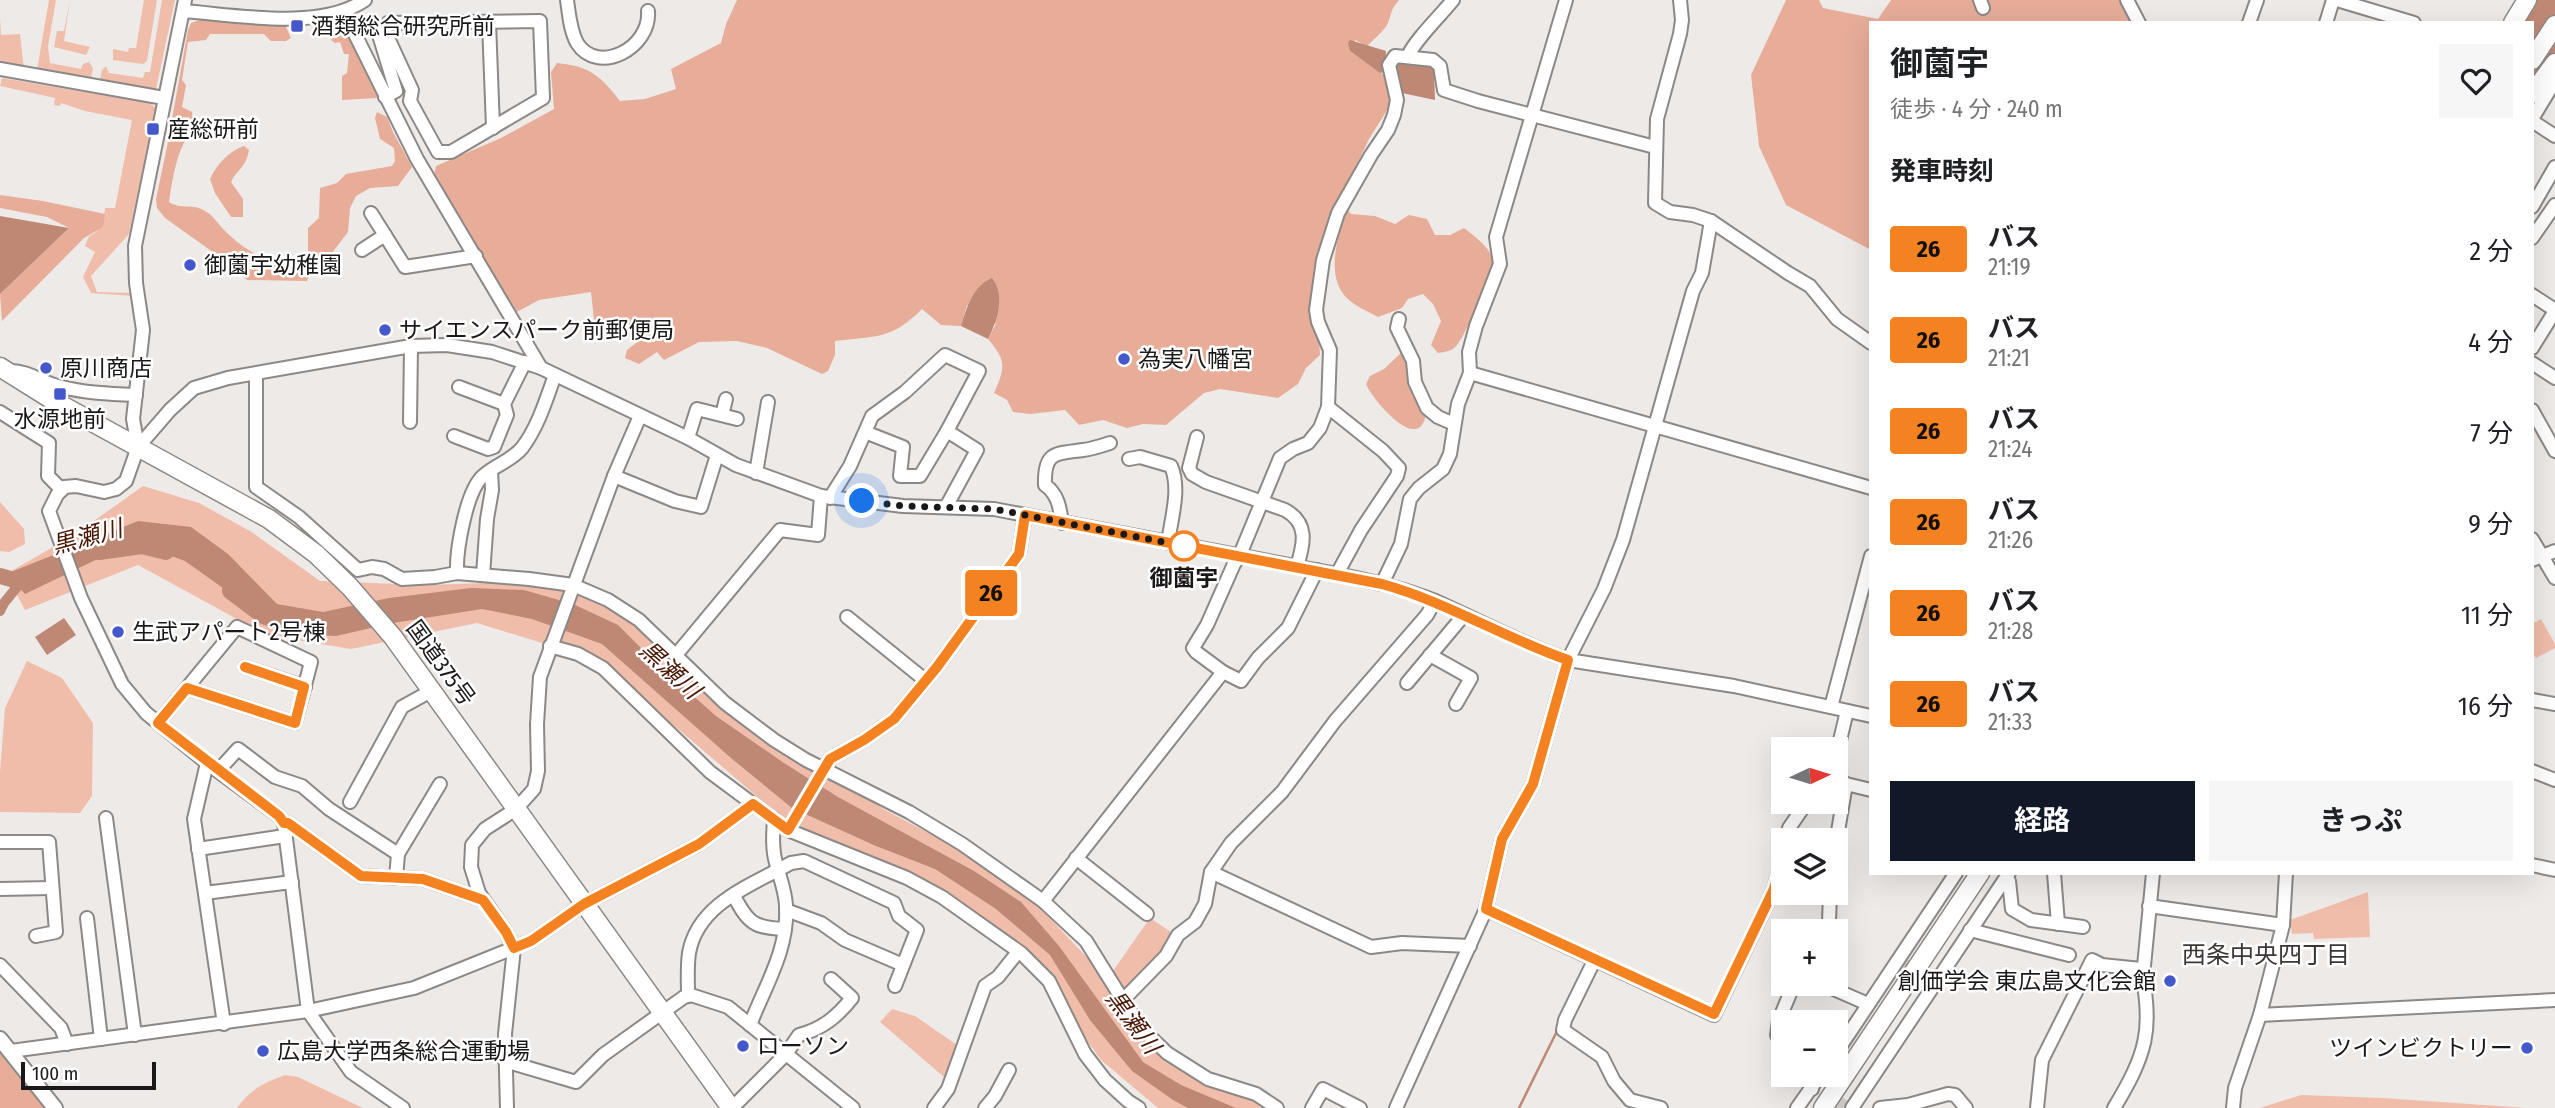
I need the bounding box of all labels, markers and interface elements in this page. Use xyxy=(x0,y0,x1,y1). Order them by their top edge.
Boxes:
place label: 酒類総合研究所前 xyxy=(311,12,495,40)
marker: 酒類総合研究所前 xyxy=(289,18,305,34)
text: 御薗宇 xyxy=(1890,44,1989,84)
button: heart xyxy=(2439,44,2513,118)
text: 徒歩 · 4 分 · 240 m xyxy=(1890,95,2063,123)
place label: 産総研前 xyxy=(167,115,259,143)
marker: 産総研前 xyxy=(145,121,161,137)
text: 発車時刻 xyxy=(1890,156,1994,187)
text: バス xyxy=(1988,222,2040,253)
text: 26 xyxy=(1917,235,1940,263)
text: 2 分 xyxy=(2469,236,2513,267)
place label: 御薗宇幼稚園 xyxy=(204,251,342,279)
text: 21:19 xyxy=(1988,253,2031,281)
marker: 御薗宇幼稚園 xyxy=(182,257,198,273)
text: バス xyxy=(1988,313,2040,344)
place label: サイエンスパーク前郵便局 xyxy=(399,316,674,344)
marker: サイエンスパーク前郵便局 xyxy=(377,322,393,338)
text: 26 xyxy=(1917,326,1940,354)
text: 4 分 xyxy=(2468,327,2513,358)
text: 21:21 xyxy=(1988,344,2030,372)
place label: 為実八幡宮 xyxy=(1138,345,1253,373)
marker: 為実八幡宮 xyxy=(1116,351,1132,367)
place label: 原川商店 xyxy=(60,354,152,382)
marker: 原川商店 xyxy=(38,360,54,376)
marker: 水源地前 xyxy=(52,386,68,402)
text: バス xyxy=(1988,404,2040,435)
place label: 水源地前 xyxy=(14,405,106,433)
text: 26 xyxy=(1917,417,1940,445)
text: 7 分 xyxy=(2470,418,2513,449)
text: 21:24 xyxy=(1988,435,2032,463)
your location xyxy=(844,483,879,518)
text: バス xyxy=(1988,495,2040,526)
text: 26 xyxy=(1917,508,1940,536)
text: 9 分 xyxy=(2468,509,2513,540)
water label: 黒瀬川 xyxy=(49,513,128,560)
text: 21:26 xyxy=(1988,526,2033,554)
marker: 御薗宇 xyxy=(1169,531,1199,561)
place label: 御薗宇 xyxy=(1150,564,1219,592)
line badge: 26 xyxy=(960,570,1023,616)
text: 26 xyxy=(979,579,1003,607)
text: バス xyxy=(1988,586,2040,617)
text: 26 xyxy=(1917,599,1940,627)
text: 11 分 xyxy=(2461,600,2513,631)
street label: 国道375号 xyxy=(401,615,481,711)
text: 21:28 xyxy=(1988,617,2033,645)
place label: 生武アパート2号棟 xyxy=(132,618,326,646)
marker: 生武アパート2号棟 xyxy=(110,624,126,640)
water label: 黒瀬川 xyxy=(634,636,708,707)
text: バス xyxy=(1988,677,2040,708)
text: 26 xyxy=(1917,690,1940,718)
text: 16 分 xyxy=(2458,691,2513,722)
text: 21:33 xyxy=(1988,708,2032,736)
north arrow xyxy=(1771,737,1848,814)
map controls xyxy=(1771,737,1848,1087)
button: 経路 xyxy=(1890,781,2195,861)
button: きっぷ xyxy=(2209,781,2513,861)
button: layers xyxy=(1771,828,1848,905)
button: + xyxy=(1771,919,1848,996)
district label: 西条中央四丁目 xyxy=(2182,941,2350,969)
place label: 創価学会 東広島文化会館 xyxy=(1898,967,2156,995)
marker: 創価学会 東広島文化会館 xyxy=(2162,973,2178,989)
water label: 黒瀬川 xyxy=(1100,985,1168,1062)
button: − xyxy=(1771,1010,1848,1087)
place label: ローソン xyxy=(757,1032,849,1060)
place label: ツインビクトリー xyxy=(2329,1034,2513,1062)
place label: 広島大学西条総合運動場 xyxy=(277,1037,530,1065)
marker: ローソン xyxy=(735,1038,751,1054)
marker: ツインビクトリー xyxy=(2519,1040,2535,1056)
marker: 広島大学西条総合運動場 xyxy=(255,1043,271,1059)
scale bar xyxy=(21,1059,156,1091)
text: 100 m xyxy=(32,1062,78,1085)

